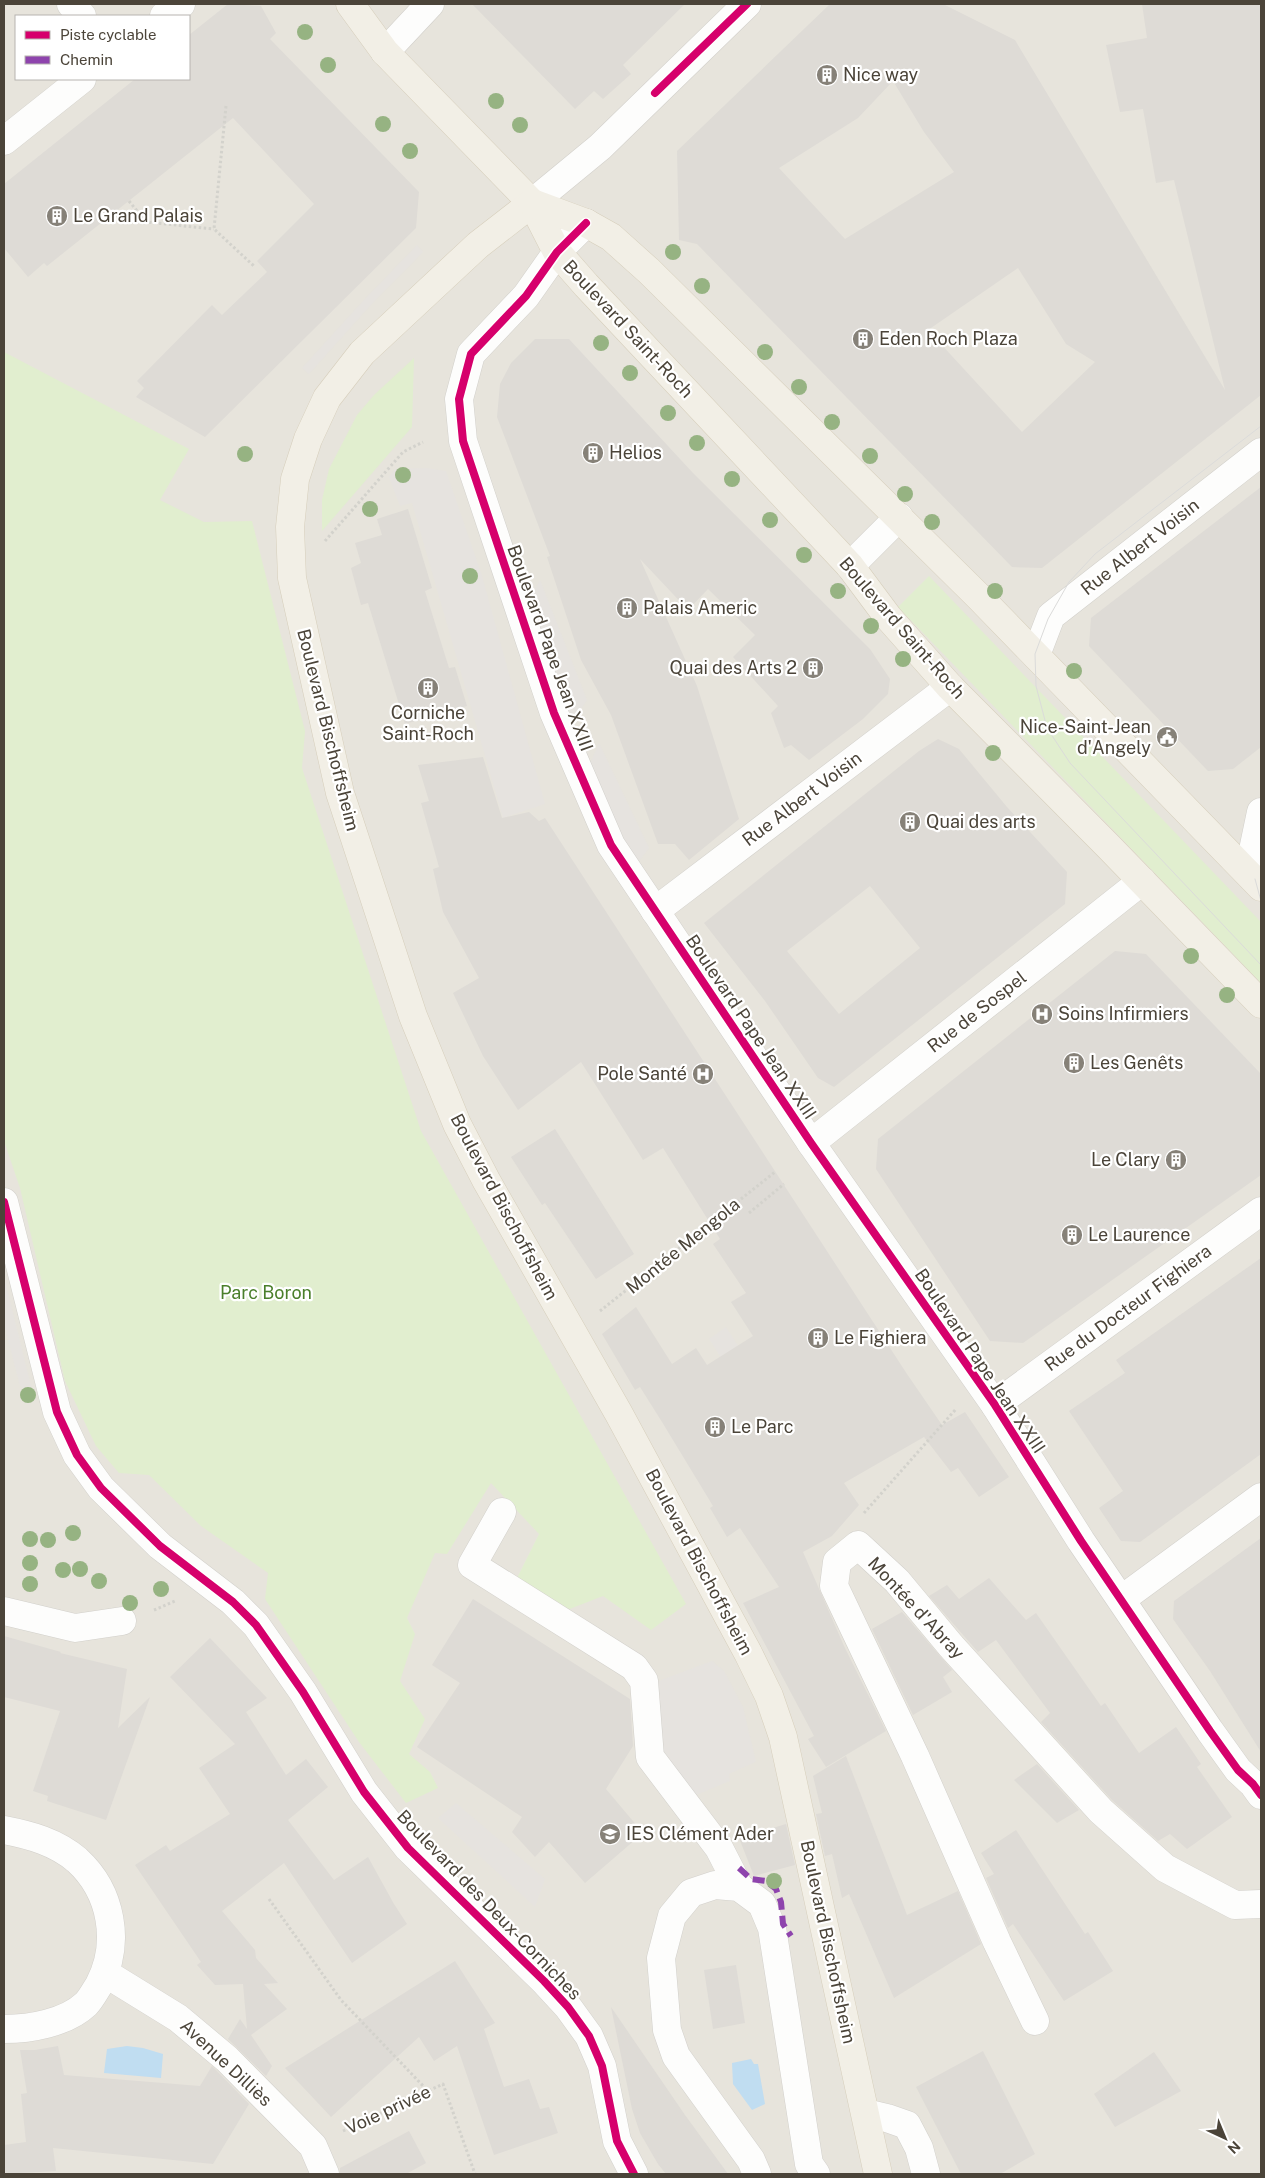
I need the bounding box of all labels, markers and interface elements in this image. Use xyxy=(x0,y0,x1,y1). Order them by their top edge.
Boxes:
legend xyxy=(15,15,190,80)
text: Piste cyclable xyxy=(60,26,157,43)
text: Chemin xyxy=(60,51,113,68)
building icon: Nice way xyxy=(815,63,839,87)
place label: Nice way xyxy=(843,64,919,85)
building icon: Le Grand Palais xyxy=(45,204,69,228)
place label: Le Grand Palais xyxy=(73,205,203,226)
street label: Boulevard Saint-Roch xyxy=(559,255,698,402)
building icon: Eden Roch Plaza xyxy=(851,327,875,351)
place label: Eden Roch Plaza xyxy=(879,328,1018,349)
building icon: Helios xyxy=(581,441,605,465)
place label: Helios xyxy=(609,442,662,463)
street label: Rue Albert Voisin xyxy=(1077,494,1203,599)
street label: Boulevard Pape Jean XXIII xyxy=(503,542,598,754)
street label: Boulevard Saint-Roch xyxy=(835,553,970,703)
building icon: Palais Americ xyxy=(615,596,639,620)
place label: Palais Americ xyxy=(643,597,757,618)
street label: Boulevard Bischoffsheim xyxy=(293,627,364,833)
building icon: Quai des Arts 2 xyxy=(801,656,825,680)
place label: Quai des Arts 2 xyxy=(670,657,797,678)
building icon: Corniche Saint-Roch xyxy=(416,676,440,700)
place label: Corniche Saint-Roch xyxy=(382,702,474,744)
place label: Nice-Saint-Jean d'Angely xyxy=(1020,716,1151,758)
public building icon: Nice-Saint-Jean d'Angely xyxy=(1155,725,1179,749)
street label: Rue Albert Voisin xyxy=(738,747,865,850)
building icon: Quai des arts xyxy=(898,810,922,834)
place label: Quai des arts xyxy=(926,811,1036,832)
street label: Boulevard Pape Jean XXIII xyxy=(682,931,821,1123)
street label: Rue de Sospel xyxy=(923,967,1030,1057)
hospital icon: Soins Infirmiers xyxy=(1030,1002,1054,1026)
place label: Soins Infirmiers xyxy=(1058,1003,1189,1024)
building icon: Les Genêts xyxy=(1062,1051,1086,1075)
place label: Les Genêts xyxy=(1090,1052,1183,1073)
hospital icon: Pole Santé xyxy=(691,1062,715,1086)
place label: Pole Santé xyxy=(597,1063,687,1084)
street label: Boulevard Bischoffsheim xyxy=(446,1110,562,1303)
building icon: Le Clary xyxy=(1164,1148,1188,1172)
place label: Le Clary xyxy=(1091,1149,1160,1170)
street label: Montée Mengola xyxy=(622,1193,744,1298)
building icon: Le Laurence xyxy=(1060,1223,1084,1247)
place label: Le Laurence xyxy=(1088,1224,1191,1245)
street label: Rue du Docteur Fighiera xyxy=(1040,1240,1215,1375)
street label: Boulevard Pape Jean XXIII xyxy=(911,1265,1050,1457)
park label: Parc Boron xyxy=(220,1282,312,1303)
building icon: Le Fighiera xyxy=(806,1326,830,1350)
place label: Le Fighiera xyxy=(834,1327,927,1348)
building icon: Le Parc xyxy=(703,1415,727,1439)
place label: Le Parc xyxy=(731,1416,793,1437)
street label: Boulevard Bischoffsheim xyxy=(641,1465,757,1658)
street label: Montée d'Abray xyxy=(864,1552,969,1663)
street label: Boulevard des Deux-Corniches xyxy=(393,1805,586,2004)
school or university icon: IES Clément Ader xyxy=(598,1822,622,1846)
place label: IES Clément Ader xyxy=(626,1823,774,1844)
street label: Boulevard Bischoffsheim xyxy=(797,1838,860,2046)
street label: Avenue Dilliès xyxy=(176,2015,276,2110)
street label: Voie privée xyxy=(342,2081,434,2138)
north arrow xyxy=(1200,2113,1250,2163)
text: N xyxy=(1225,2138,1244,2157)

